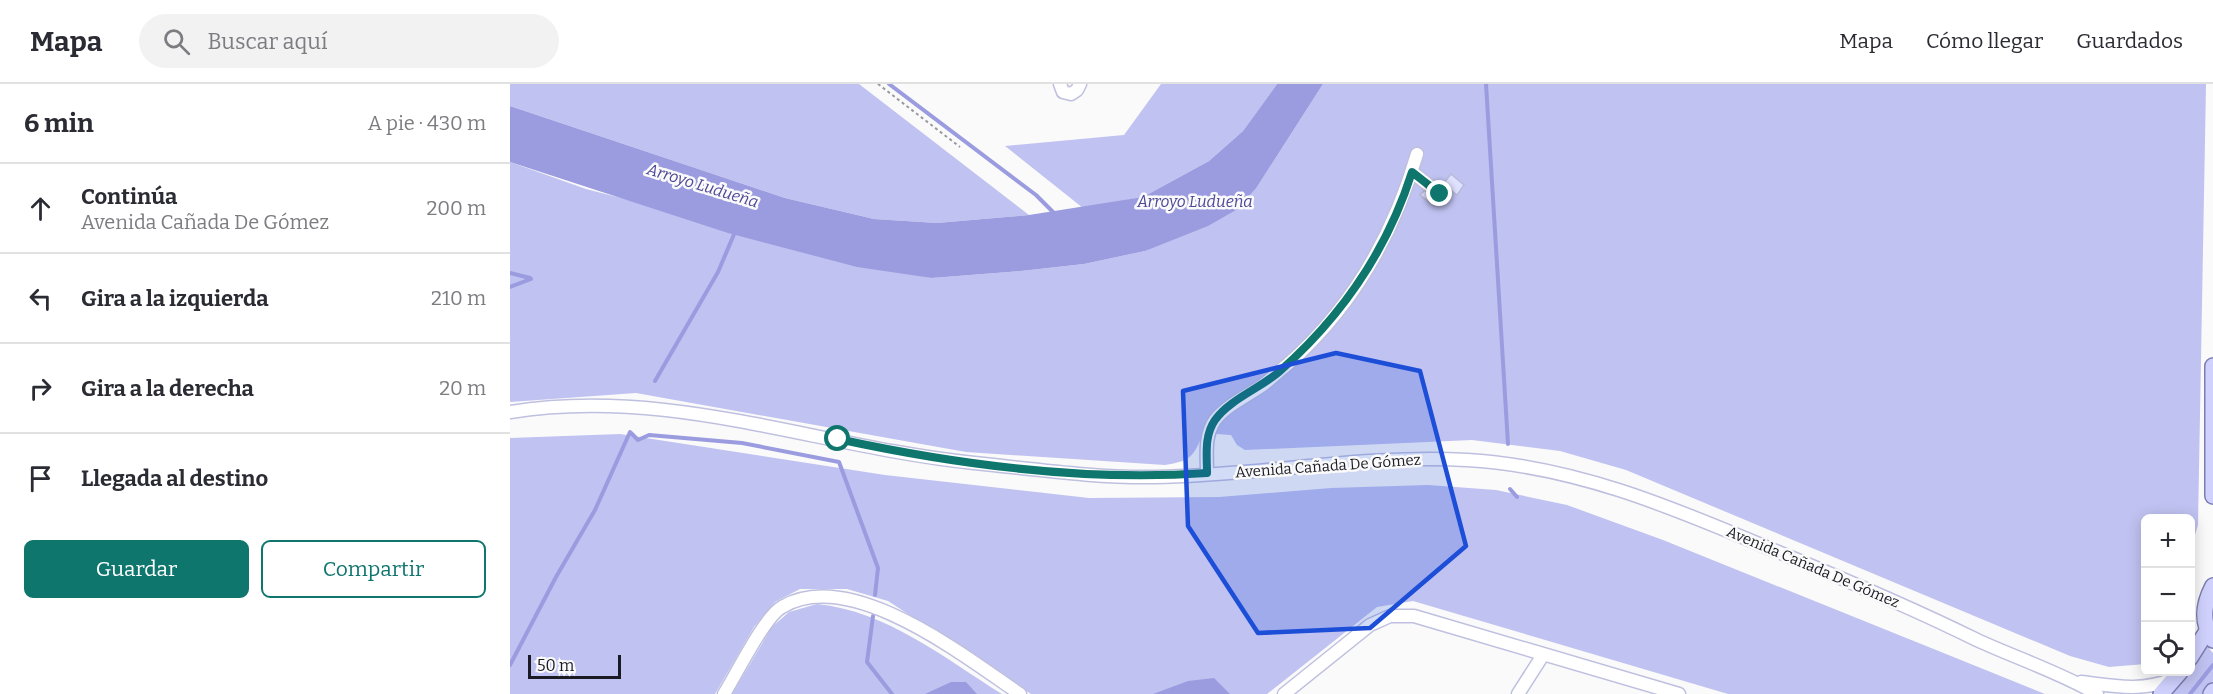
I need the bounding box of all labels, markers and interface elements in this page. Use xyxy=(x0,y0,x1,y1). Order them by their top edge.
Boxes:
search box xyxy=(139,14,559,68)
text: Mapa xyxy=(30,25,103,58)
icon: search xyxy=(160,25,193,58)
text: Buscar aquí xyxy=(208,28,327,55)
text: Mapa xyxy=(1839,28,1893,54)
text: Cómo llegar xyxy=(1926,28,2043,54)
text: Guardados xyxy=(2076,28,2183,54)
text: 6 min xyxy=(24,108,94,139)
text: A pie · 430 m xyxy=(368,111,486,135)
water label: Arroyo Ludueña xyxy=(644,159,761,211)
route end xyxy=(1426,180,1452,206)
text: Continúa xyxy=(81,183,177,210)
icon: ahead xyxy=(24,192,57,225)
water label: Arroyo Ludueña xyxy=(1136,192,1253,211)
text: 200 m xyxy=(426,196,486,220)
text: Avenida Cañada De Gómez xyxy=(81,210,329,234)
icon: left xyxy=(24,282,57,315)
text: Gira a la izquierda xyxy=(81,285,269,312)
text: 210 m xyxy=(431,286,486,310)
icon: right xyxy=(24,372,57,405)
text: Gira a la derecha xyxy=(81,375,254,402)
text: 20 m xyxy=(439,376,486,400)
route start xyxy=(824,425,850,451)
street label: Avenida Cañada De Gómez xyxy=(1235,451,1421,481)
icon: arrive xyxy=(24,462,57,495)
text: Llegada al destino xyxy=(81,465,268,492)
map controls xyxy=(2141,514,2195,676)
button: + xyxy=(2141,514,2195,568)
street label: Avenida Cañada De Gómez xyxy=(1724,522,1902,612)
button: Guardar xyxy=(24,540,249,598)
button: Compartir xyxy=(261,540,486,598)
button: − xyxy=(2141,568,2195,622)
button: locate xyxy=(2141,622,2195,676)
scale bar xyxy=(528,652,621,680)
text: 50 m xyxy=(537,656,574,675)

